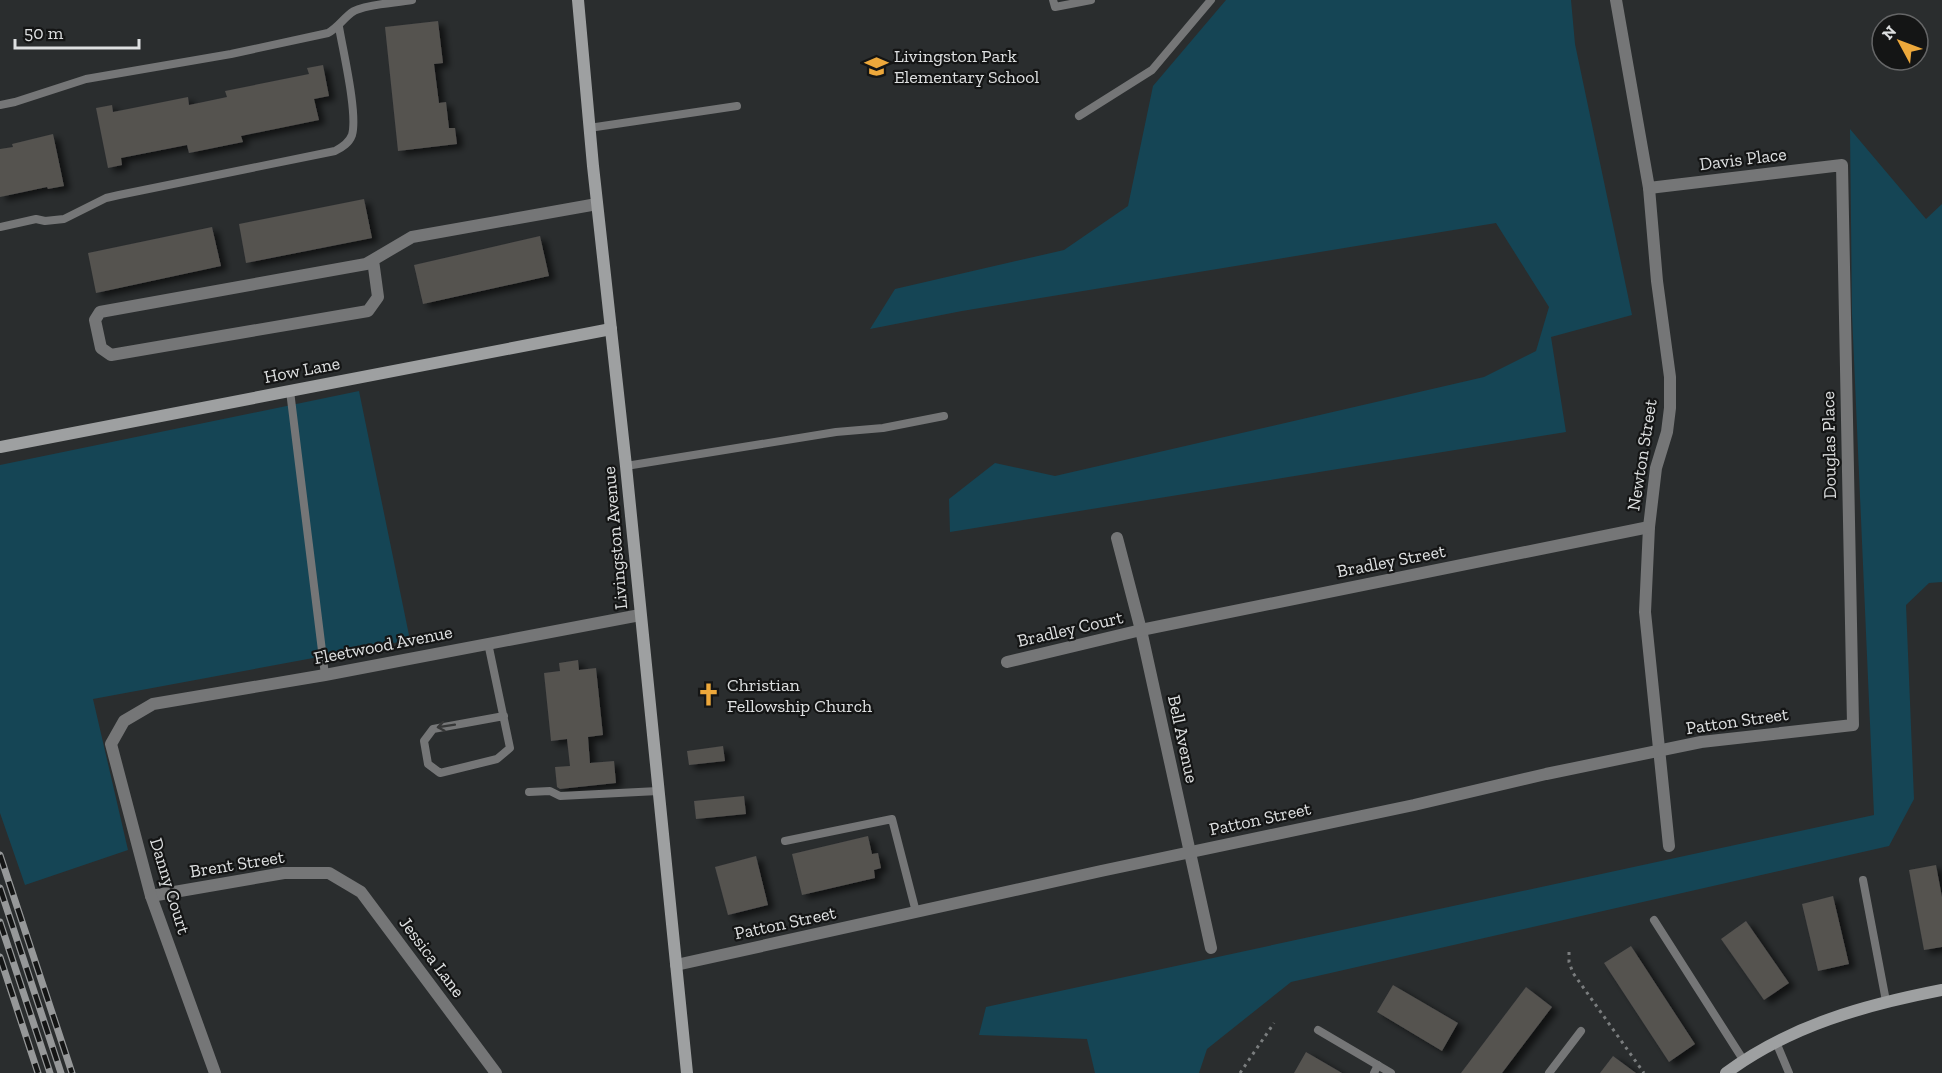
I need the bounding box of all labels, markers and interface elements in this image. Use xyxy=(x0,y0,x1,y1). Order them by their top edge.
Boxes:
scale bar xyxy=(15,12,140,50)
north arrow xyxy=(1870,12,1930,72)
text: 50 m xyxy=(24,22,64,44)
text: N xyxy=(1878,22,1900,43)
place label: Livingston Park Elementary School xyxy=(894,45,1039,88)
school or university icon: Livingston Park Elementary School xyxy=(863,53,889,79)
street label: Davis Place xyxy=(1698,143,1788,175)
street label: How Lane xyxy=(262,352,342,388)
street label: Douglas Place xyxy=(1817,391,1841,499)
street label: Newton Street xyxy=(1622,397,1662,512)
street label: Livingston Avenue xyxy=(598,465,632,611)
street label: Bradley Street xyxy=(1335,540,1448,582)
street label: Bradley Court xyxy=(1015,606,1125,652)
street label: Fleetwood Avenue xyxy=(312,621,454,669)
place label: Christian Fellowship Church xyxy=(727,674,872,717)
church icon: Christian Fellowship Church xyxy=(696,682,722,708)
street label: Bell Avenue xyxy=(1163,693,1203,785)
street label: Patton Street xyxy=(1684,703,1790,739)
one-way arrow xyxy=(437,721,457,732)
street label: Patton Street xyxy=(1207,797,1313,841)
street label: Danny Court xyxy=(145,835,195,937)
street label: Brent Street xyxy=(188,846,286,882)
street label: Patton Street xyxy=(732,901,838,945)
street label: Jessica Lane xyxy=(395,912,469,1002)

